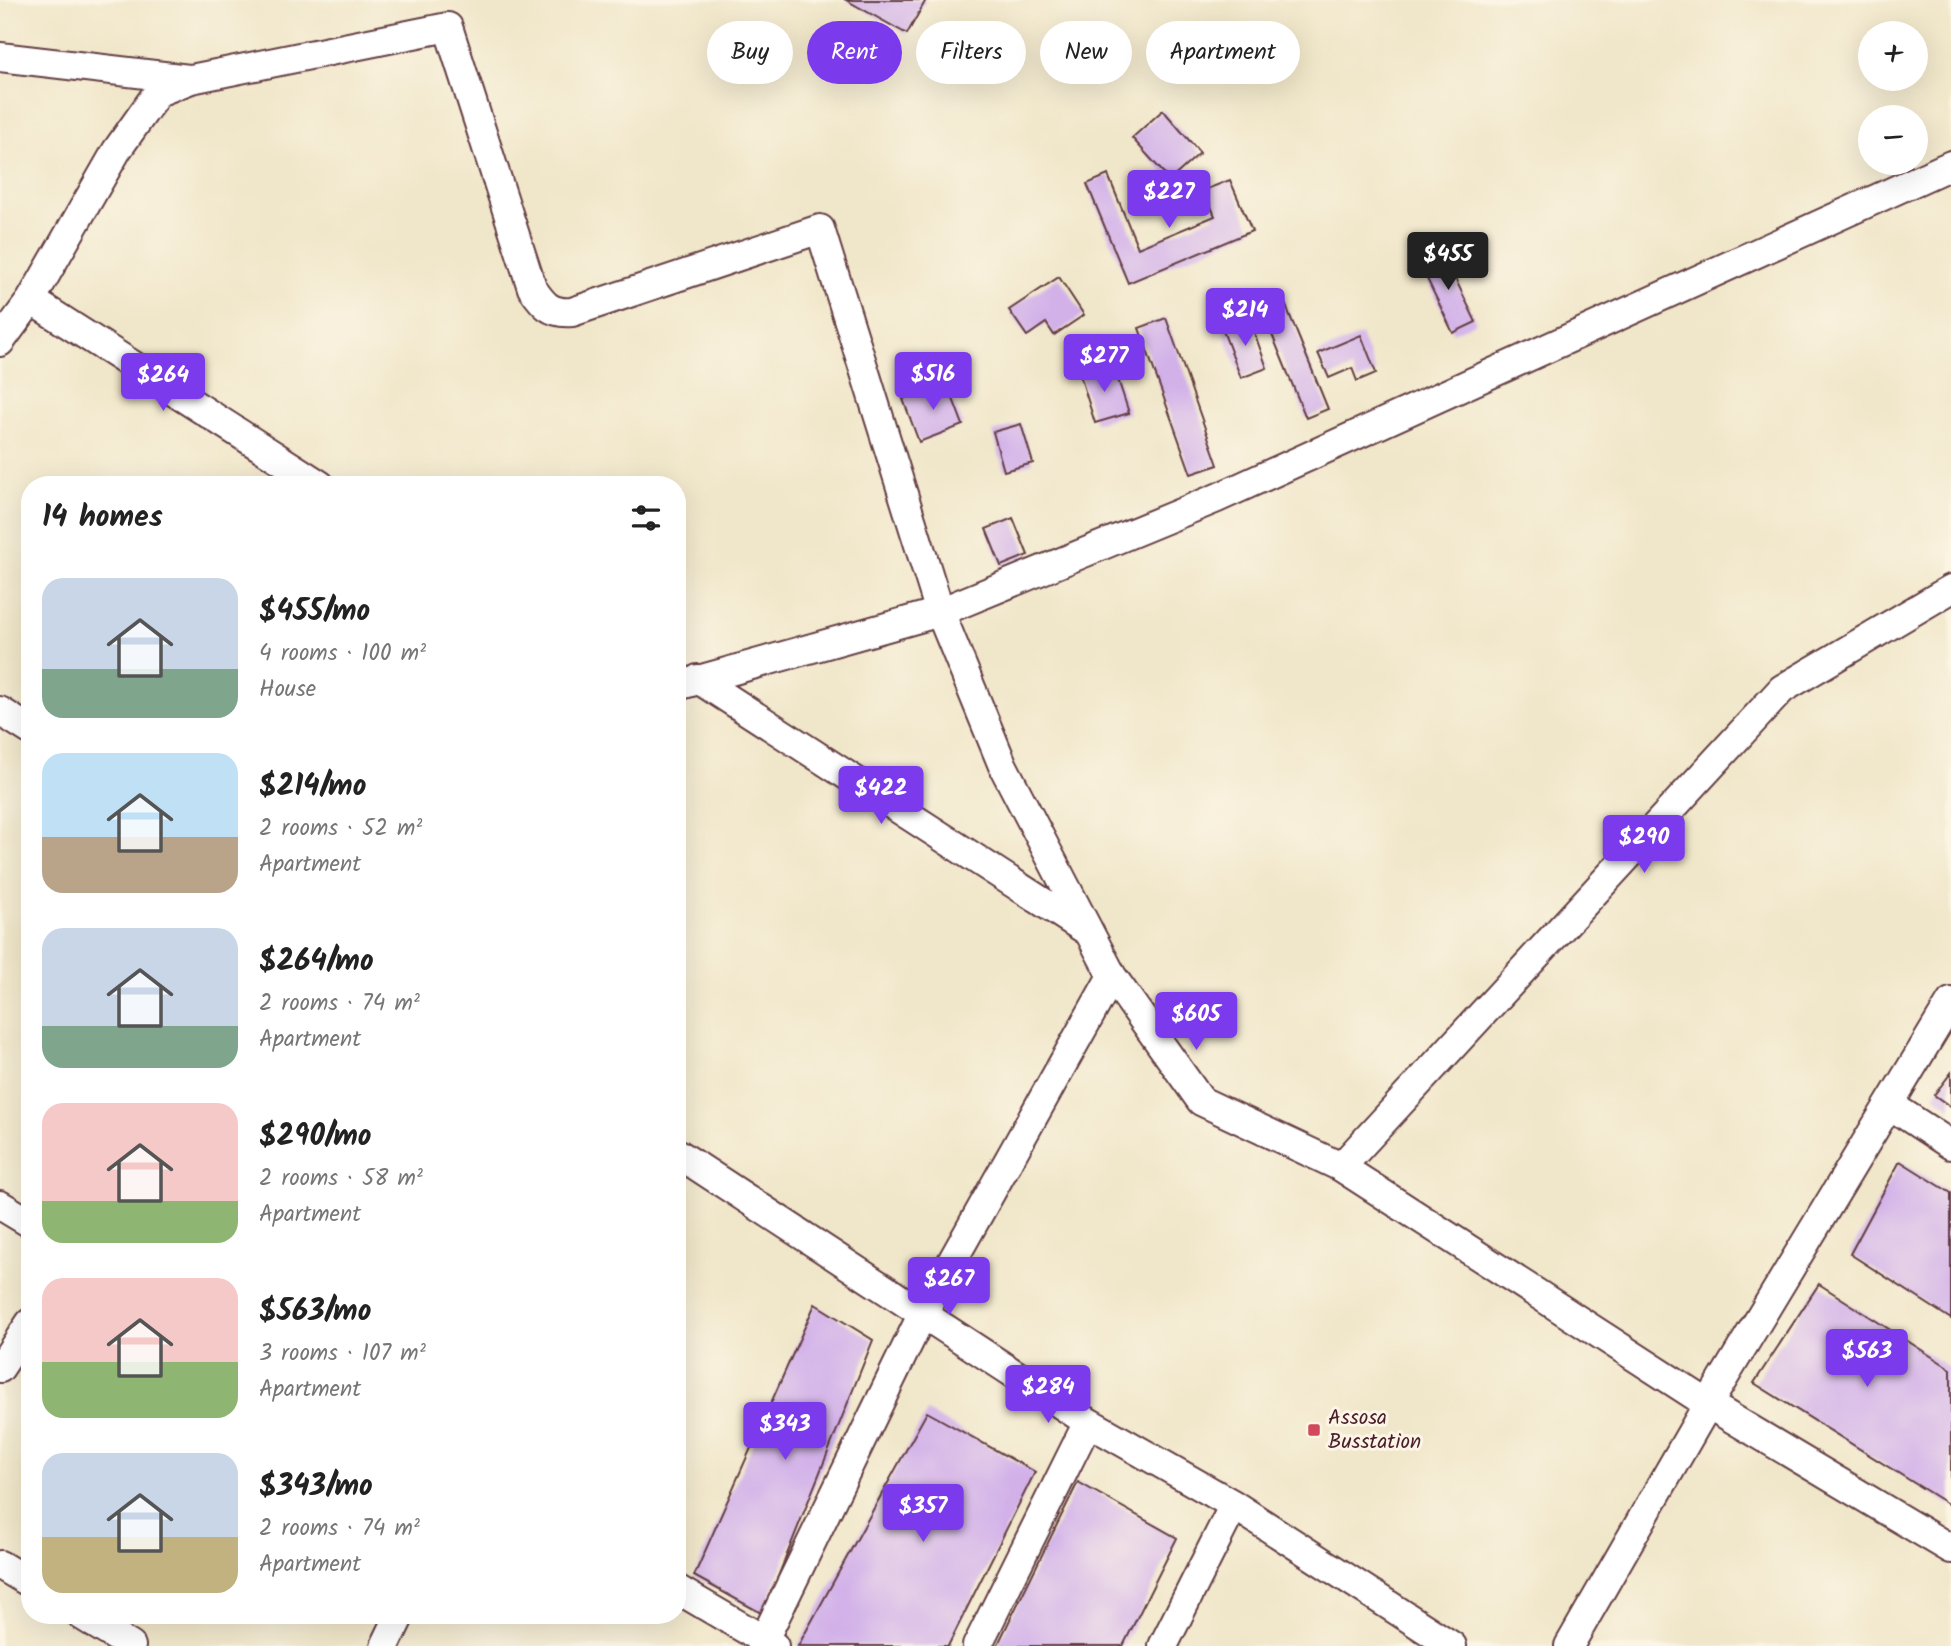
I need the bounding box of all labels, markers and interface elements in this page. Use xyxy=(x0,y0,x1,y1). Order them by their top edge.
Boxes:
chip: Buy xyxy=(707,21,793,84)
chip: Rent xyxy=(807,21,902,84)
chip: Filters xyxy=(916,21,1026,84)
chip: New xyxy=(1040,21,1132,84)
chip: Apartment xyxy=(1146,21,1300,84)
map controls xyxy=(1858,21,1928,175)
button: + xyxy=(1858,21,1928,91)
button: − xyxy=(1858,105,1928,175)
pin: $227 xyxy=(1128,170,1210,230)
text: $227 xyxy=(1143,175,1195,211)
pin: $455 xyxy=(1407,232,1489,292)
text: $455 xyxy=(1423,237,1473,273)
pin: $214 xyxy=(1204,288,1286,348)
text: $214 xyxy=(1222,293,1268,329)
pin: $277 xyxy=(1063,334,1145,394)
text: $277 xyxy=(1080,339,1128,375)
pin: $516 xyxy=(892,352,974,412)
pin: $264 xyxy=(122,354,204,413)
text: $516 xyxy=(911,357,955,393)
text: $264 xyxy=(137,358,189,394)
text: 14 homes xyxy=(42,494,163,542)
icon: filters xyxy=(627,499,665,537)
text: $455/mo xyxy=(259,588,370,636)
icon: home xyxy=(98,606,182,690)
text: 4 rooms · 100 m² xyxy=(259,636,426,672)
text: House xyxy=(259,672,316,708)
text: $214/mo xyxy=(259,763,366,811)
pin: $422 xyxy=(840,766,922,826)
text: $422 xyxy=(855,771,907,807)
icon: home xyxy=(98,781,182,865)
text: 2 rooms · 52 m² xyxy=(259,811,422,847)
pin: $290 xyxy=(1603,816,1685,875)
text: $290 xyxy=(1619,820,1669,856)
text: Apartment xyxy=(259,847,361,883)
text: $264/mo xyxy=(259,938,374,986)
icon: home xyxy=(98,956,182,1040)
text: 2 rooms · 74 m² xyxy=(259,986,420,1022)
pin: $605 xyxy=(1155,992,1237,1052)
text: $605 xyxy=(1171,997,1221,1033)
text: Apartment xyxy=(259,1022,361,1058)
text: $290/mo xyxy=(259,1113,372,1161)
icon: home xyxy=(98,1131,182,1215)
text: 2 rooms · 58 m² xyxy=(259,1161,423,1197)
text: Apartment xyxy=(259,1197,361,1233)
pin: $267 xyxy=(908,1258,990,1317)
text: $267 xyxy=(924,1262,974,1298)
text: $563/mo xyxy=(259,1288,371,1336)
icon: home xyxy=(98,1306,182,1390)
pin: $563 xyxy=(1826,1330,1908,1389)
text: $563 xyxy=(1842,1334,1892,1370)
text: 3 rooms · 107 m² xyxy=(259,1336,426,1372)
pin: $284 xyxy=(1007,1366,1089,1425)
text: $284 xyxy=(1021,1370,1075,1406)
text: Apartment xyxy=(259,1372,361,1408)
pin: $343 xyxy=(744,1402,826,1462)
place label: Assosa Busstation xyxy=(1328,1402,1421,1459)
text: $343 xyxy=(759,1407,811,1443)
marker: Assosa Busstation xyxy=(1306,1422,1322,1438)
text: $343/mo xyxy=(259,1463,373,1511)
icon: home xyxy=(98,1481,182,1565)
pin: $357 xyxy=(882,1484,964,1544)
text: $357 xyxy=(899,1489,947,1525)
text: 2 rooms · 74 m² xyxy=(259,1511,420,1547)
text: Apartment xyxy=(259,1547,361,1583)

